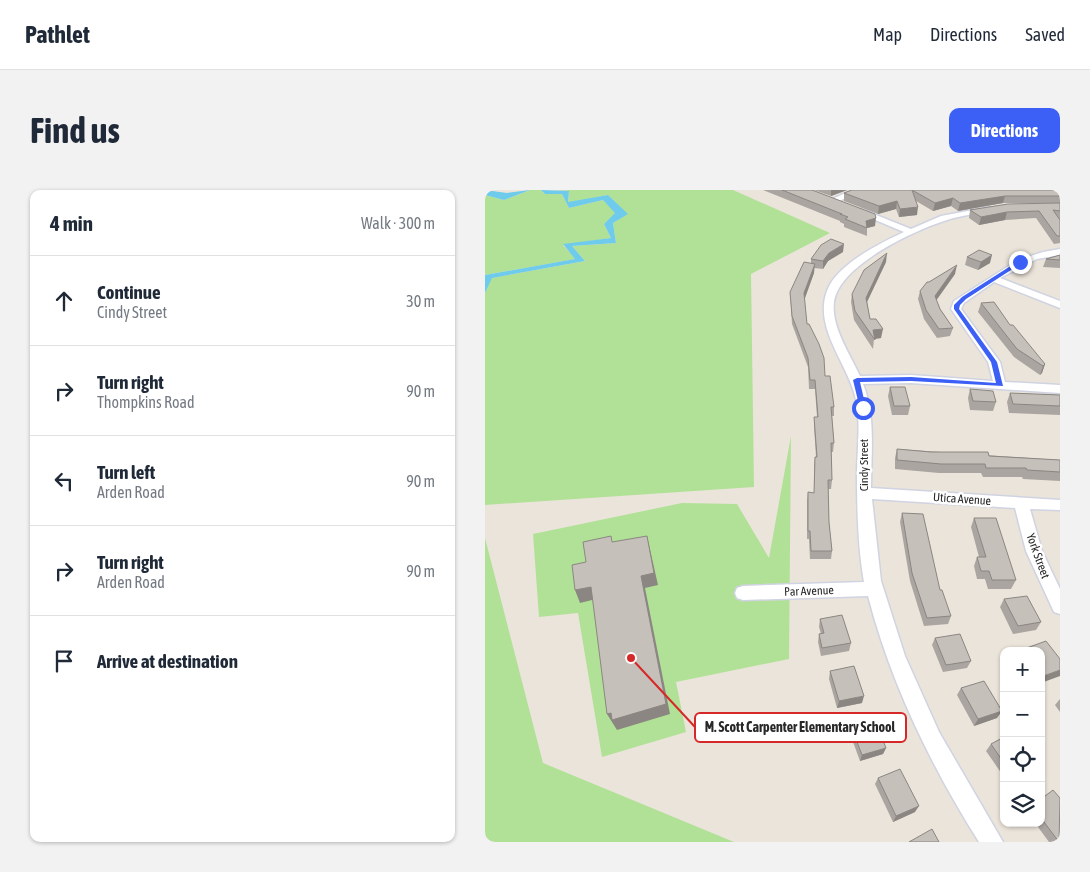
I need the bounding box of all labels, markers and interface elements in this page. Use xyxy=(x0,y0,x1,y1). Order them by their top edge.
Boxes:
text: Pathlet xyxy=(25,21,90,48)
text: Map xyxy=(873,24,902,45)
text: Directions xyxy=(930,24,997,45)
text: Saved xyxy=(1025,24,1065,45)
button: Directions xyxy=(949,108,1060,153)
text: Find us xyxy=(30,110,120,150)
text: 4 min xyxy=(50,211,93,235)
text: Walk · 300 m xyxy=(361,214,435,232)
route end xyxy=(1009,251,1032,274)
text: Continue xyxy=(97,281,161,303)
icon: ahead xyxy=(50,287,78,315)
text: 30 m xyxy=(406,292,435,310)
text: Cindy Street xyxy=(97,303,167,321)
text: Turn right xyxy=(97,371,164,393)
icon: right xyxy=(50,377,78,405)
text: 90 m xyxy=(406,382,435,400)
text: Thompkins Road xyxy=(97,393,194,411)
route start xyxy=(852,397,875,420)
street label: Cindy Street xyxy=(857,438,871,491)
text: Turn left xyxy=(97,461,155,483)
icon: left xyxy=(50,467,78,495)
text: 90 m xyxy=(406,472,435,490)
text: Arden Road xyxy=(97,483,165,501)
street label: Utica Avenue xyxy=(932,490,992,508)
street label: York Street xyxy=(1023,531,1053,581)
text: Turn right xyxy=(97,551,164,573)
icon: right xyxy=(50,557,78,585)
text: 90 m xyxy=(406,562,435,580)
text: Arden Road xyxy=(97,573,165,591)
street label: Par Avenue xyxy=(784,583,834,599)
icon: arrive xyxy=(50,647,78,675)
map controls xyxy=(1000,647,1045,827)
button: + xyxy=(1000,647,1045,692)
text: Arrive at destination xyxy=(97,650,238,672)
button: − xyxy=(1000,692,1045,737)
callout: M. Scott Carpenter Elementary School xyxy=(695,713,906,742)
text: M. Scott Carpenter Elementary School xyxy=(705,719,896,735)
button: locate xyxy=(1000,737,1045,782)
button: layers xyxy=(1000,782,1045,827)

